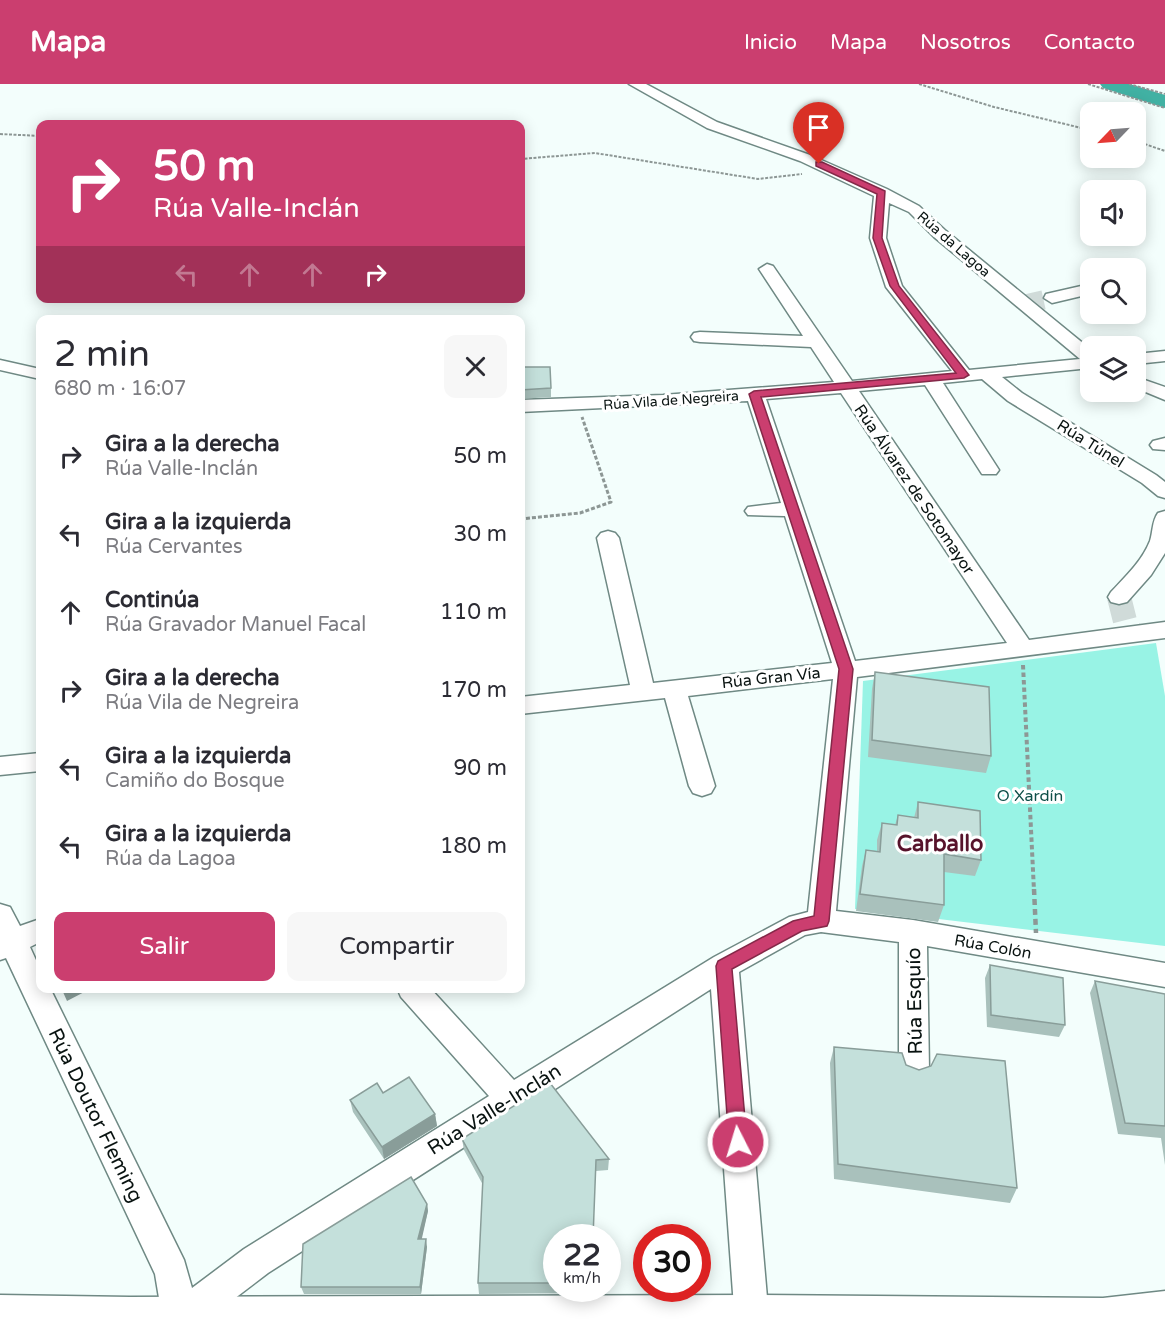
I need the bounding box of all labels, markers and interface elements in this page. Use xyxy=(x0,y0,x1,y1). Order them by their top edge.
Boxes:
text: Mapa xyxy=(30,25,106,59)
text: Inicio xyxy=(744,30,797,55)
text: Mapa xyxy=(830,30,887,55)
text: Nosotros xyxy=(920,30,1011,55)
text: Contacto xyxy=(1044,30,1135,55)
pin xyxy=(793,102,844,164)
north arrow xyxy=(1080,102,1146,168)
map controls xyxy=(1080,102,1146,402)
icon: arrive xyxy=(802,111,835,144)
text: 50 m xyxy=(153,141,255,192)
icon: right xyxy=(54,144,132,222)
button: sound xyxy=(1080,180,1146,246)
text: Rúa Valle-Inclán xyxy=(153,192,360,225)
street label: Rúa da Lagoa xyxy=(914,208,994,281)
icon: left xyxy=(170,258,203,291)
icon: ahead xyxy=(233,258,266,291)
icon: ahead xyxy=(296,258,329,291)
icon: right xyxy=(359,258,392,291)
button: search xyxy=(1080,258,1146,324)
text: 2 min xyxy=(54,333,150,376)
button: close xyxy=(444,335,507,398)
button: layers xyxy=(1080,336,1146,402)
text: 680 m · 16:07 xyxy=(54,377,186,401)
street label: Rúa Vila de Negreira xyxy=(603,387,739,414)
street label: Rúa Álvarez de Sotomayor xyxy=(850,401,979,579)
street label: Rúa Túnel xyxy=(1053,415,1128,472)
text: Gira a la derecha xyxy=(105,431,280,457)
icon: right xyxy=(54,440,87,473)
text: 50 m xyxy=(453,443,507,469)
text: Rúa Valle-Inclán xyxy=(105,457,258,481)
text: Gira a la izquierda xyxy=(105,509,291,535)
icon: left xyxy=(54,518,87,551)
text: 30 m xyxy=(453,521,507,547)
text: Rúa Cervantes xyxy=(105,535,243,559)
text: Continúa xyxy=(105,587,199,613)
icon: ahead xyxy=(54,596,87,629)
text: 110 m xyxy=(440,599,507,625)
text: Rúa Gravador Manuel Facal xyxy=(105,613,366,637)
street label: Rúa Gran Vía xyxy=(721,663,822,693)
text: Gira a la derecha xyxy=(105,665,280,691)
icon: right xyxy=(54,674,87,707)
text: 170 m xyxy=(440,677,507,703)
text: Rúa Vila de Negreira xyxy=(105,691,299,715)
text: Gira a la izquierda xyxy=(105,743,291,769)
icon: left xyxy=(54,752,87,785)
text: 90 m xyxy=(453,755,507,781)
text: Camiño do Bosque xyxy=(105,769,285,793)
park label: O Xardín xyxy=(997,786,1063,806)
text: Gira a la izquierda xyxy=(105,821,291,847)
icon: left xyxy=(54,830,87,863)
district label: Carballo xyxy=(897,831,983,857)
text: 180 m xyxy=(440,833,507,859)
text: Rúa da Lagoa xyxy=(105,847,236,871)
button: Salir xyxy=(54,912,275,981)
button: Compartir xyxy=(287,912,507,981)
street label: Rúa Colón xyxy=(953,930,1033,964)
street label: Rúa Esquío xyxy=(902,947,928,1055)
street label: Rúa Doutor Fleming xyxy=(42,1024,148,1206)
street label: Rúa Valle-Inclán xyxy=(423,1059,566,1161)
position arrow xyxy=(706,1110,770,1174)
speed limit sign: 30 xyxy=(633,1224,711,1302)
text: 22 xyxy=(563,1237,601,1274)
text: km/h xyxy=(563,1269,601,1287)

